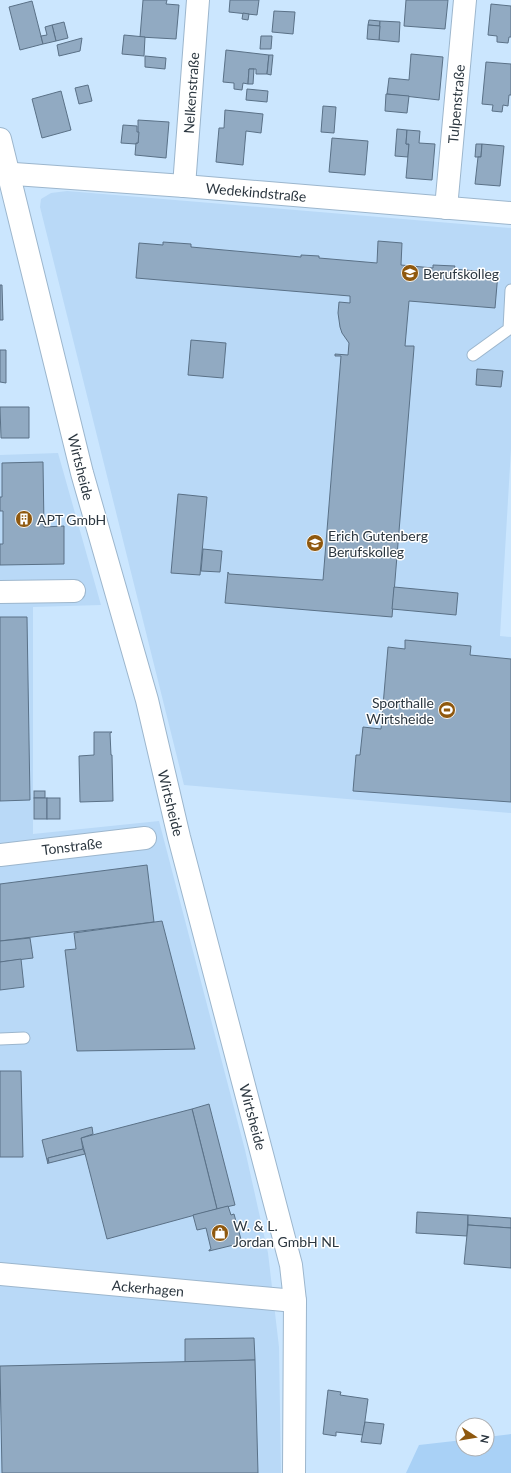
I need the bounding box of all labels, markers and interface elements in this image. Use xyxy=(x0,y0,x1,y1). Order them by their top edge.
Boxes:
street label: Nelkenstraße xyxy=(180,52,202,134)
street label: Tulpenstraße xyxy=(444,64,468,144)
street label: Wedekindstraße xyxy=(205,179,307,205)
school or university icon: Berufskolleg xyxy=(400,263,420,283)
place label: Berufskolleg xyxy=(423,265,499,282)
street label: Wirtsheide xyxy=(65,432,97,502)
building icon: APT GmbH xyxy=(14,509,34,529)
place label: APT GmbH xyxy=(37,511,106,528)
place label: Erich Gutenberg Berufskolleg xyxy=(328,527,428,560)
school or university icon: Erich Gutenberg Berufskolleg xyxy=(305,533,325,553)
place label: Sporthalle Wirtsheide xyxy=(366,694,434,727)
sports icon: Sporthalle Wirtsheide xyxy=(437,700,457,720)
street label: Wirtsheide xyxy=(155,768,187,838)
street label: Tonstraße xyxy=(41,834,103,858)
street label: Wirtsheide xyxy=(236,1082,270,1152)
place label: W. & L. Jordan GmbH NL xyxy=(233,1217,339,1250)
shop icon: W. & L. Jordan GmbH NL xyxy=(210,1223,230,1243)
street label: Ackerhagen xyxy=(111,1276,185,1300)
north arrow xyxy=(455,1417,495,1457)
text: N xyxy=(478,1434,493,1445)

